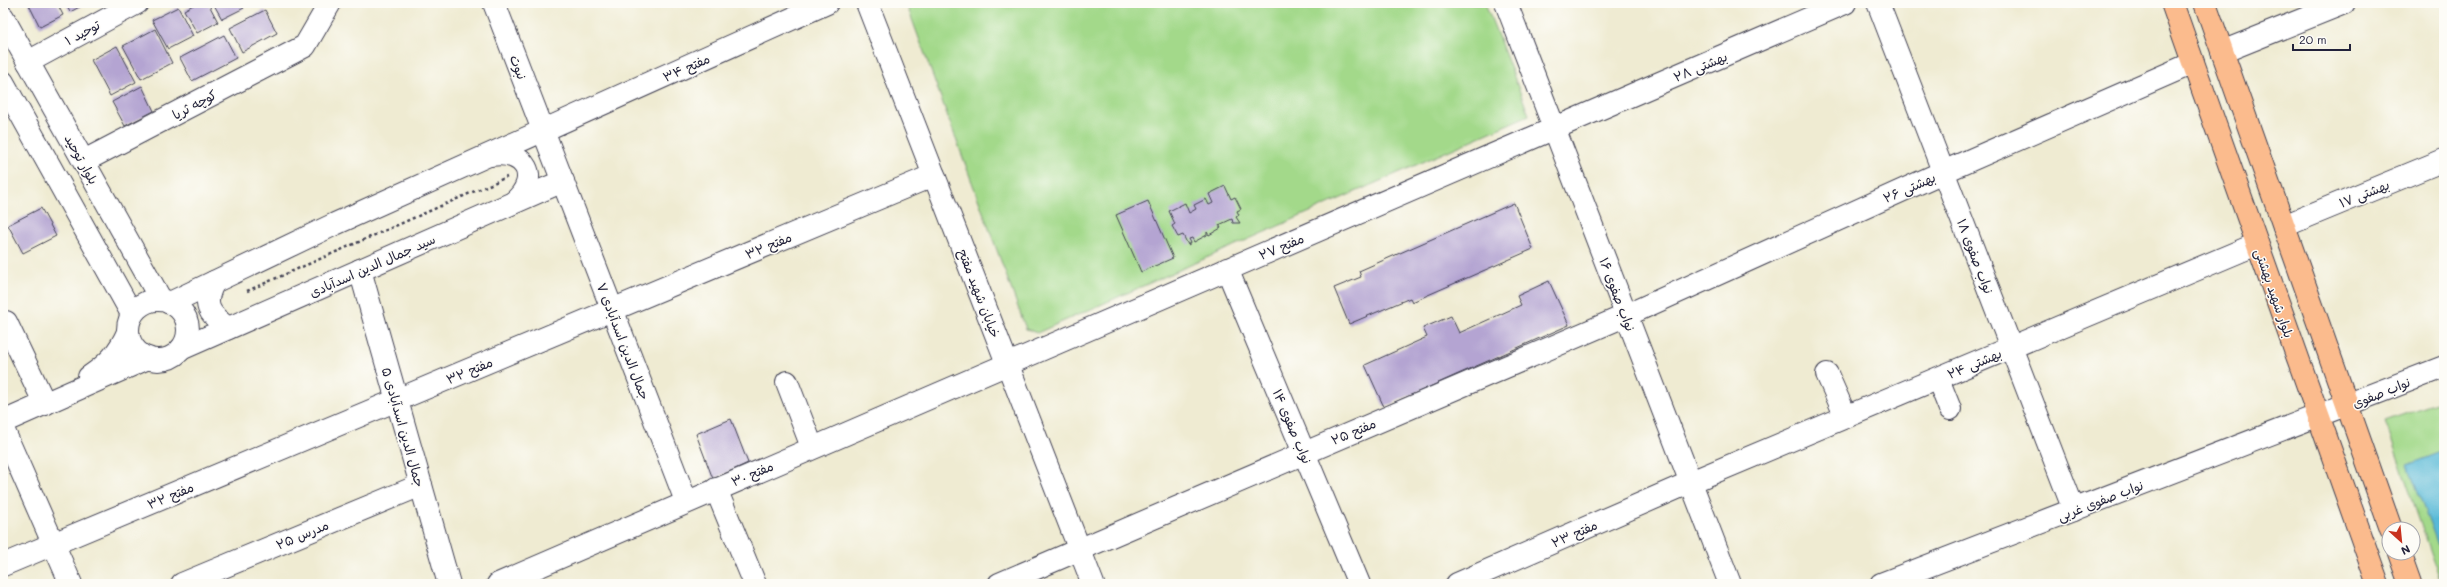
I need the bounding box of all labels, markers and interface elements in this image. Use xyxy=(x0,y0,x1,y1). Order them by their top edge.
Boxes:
street label: توحید ۱ xyxy=(61,16,103,49)
scale bar xyxy=(2293,26,2350,52)
text: 20 m xyxy=(2299,31,2327,47)
street label: بهشتی ۲۸ xyxy=(1670,47,1730,87)
street label: مفتح ۳۴ xyxy=(660,49,713,87)
street label: نبوت xyxy=(506,52,531,82)
street label: کوچه ثریا xyxy=(169,85,220,124)
street label: بلوار توحید xyxy=(60,131,103,188)
street label: بهشتی ۲۶ xyxy=(1880,168,1939,208)
street label: بهشتی ۱۷ xyxy=(2336,175,2393,213)
street label: نواب صفوی ۱۸ xyxy=(1953,216,1998,296)
street label: مفتح ۳۲ xyxy=(742,228,795,264)
street label: مفتح ۲۷ xyxy=(1256,229,1307,265)
street label: سید جمال الدین اسدآبادی xyxy=(306,230,438,301)
street label: خیابان شهید مفتح xyxy=(953,246,1005,341)
street label: بلوار شهید بهشتی xyxy=(2250,246,2298,341)
street label: نواب صفوی ۱۶ xyxy=(1595,255,1640,334)
street label: جمال الدین اسدآبادی ۷ xyxy=(593,280,654,402)
street label: بهشتی ۲۴ xyxy=(1944,344,2005,384)
street label: مفتح ۳۲ xyxy=(443,353,496,389)
street label: جمال الدین اسدآبادی ۵ xyxy=(378,365,429,489)
street label: نواب صفوی xyxy=(2350,373,2413,412)
street label: نواب صفوی ۱۴ xyxy=(1269,386,1316,466)
street label: مفتح ۲۵ xyxy=(1328,414,1379,450)
street label: مفتح ۳۰ xyxy=(728,457,776,491)
street label: نواب صفوی غربی xyxy=(2055,476,2146,526)
street label: مفتح ۳۲ xyxy=(144,478,197,514)
street label: مدرس ۲۵ xyxy=(273,515,331,554)
street label: مفتح ۲۳ xyxy=(1548,515,1601,553)
north arrow xyxy=(2381,521,2421,561)
text: N xyxy=(2399,542,2413,559)

